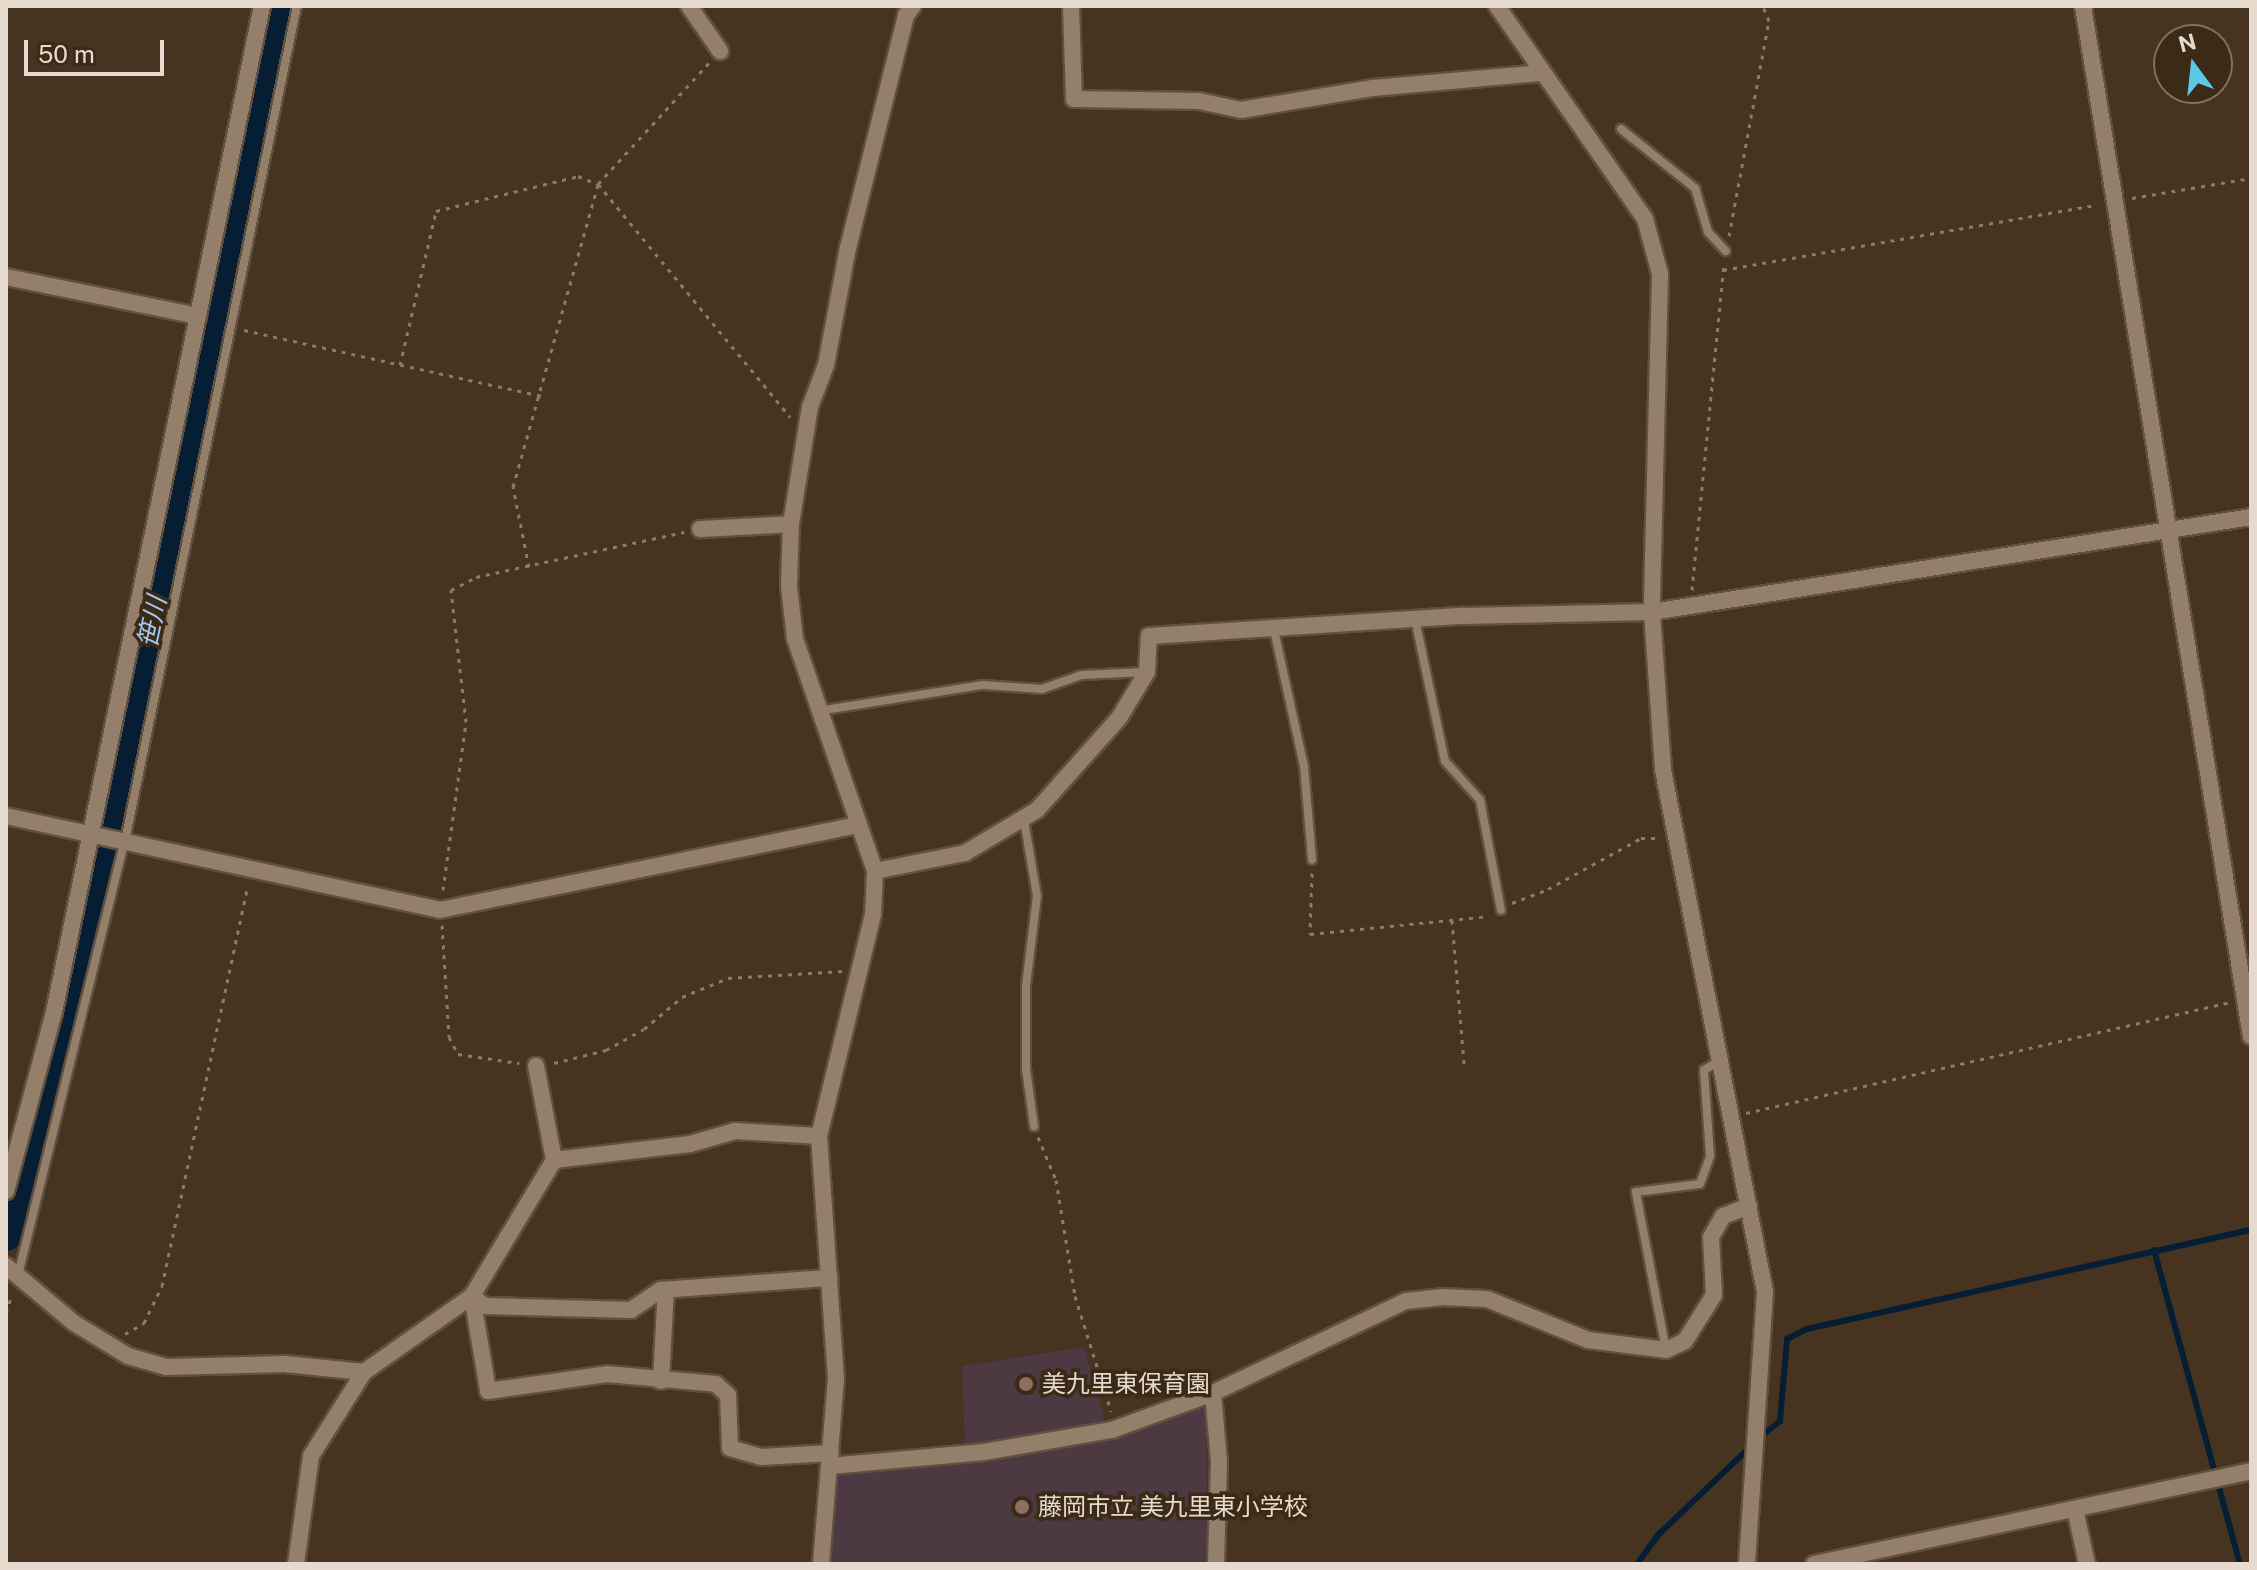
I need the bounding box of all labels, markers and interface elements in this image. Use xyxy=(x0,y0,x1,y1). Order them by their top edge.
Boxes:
scale bar xyxy=(28,24,168,74)
north arrow xyxy=(2153,24,2233,104)
text: N xyxy=(2176,28,2199,58)
text: 50 m xyxy=(38,40,95,68)
water label: 笹川 xyxy=(131,593,173,651)
place label: 美九里東保育園 xyxy=(1042,1370,1210,1398)
marker: 美九里東保育園 xyxy=(1017,1375,1035,1393)
place label: 藤岡市立 美九里東小学校 xyxy=(1038,1493,1308,1521)
marker: 藤岡市立 美九里東小学校 xyxy=(1013,1498,1031,1516)

